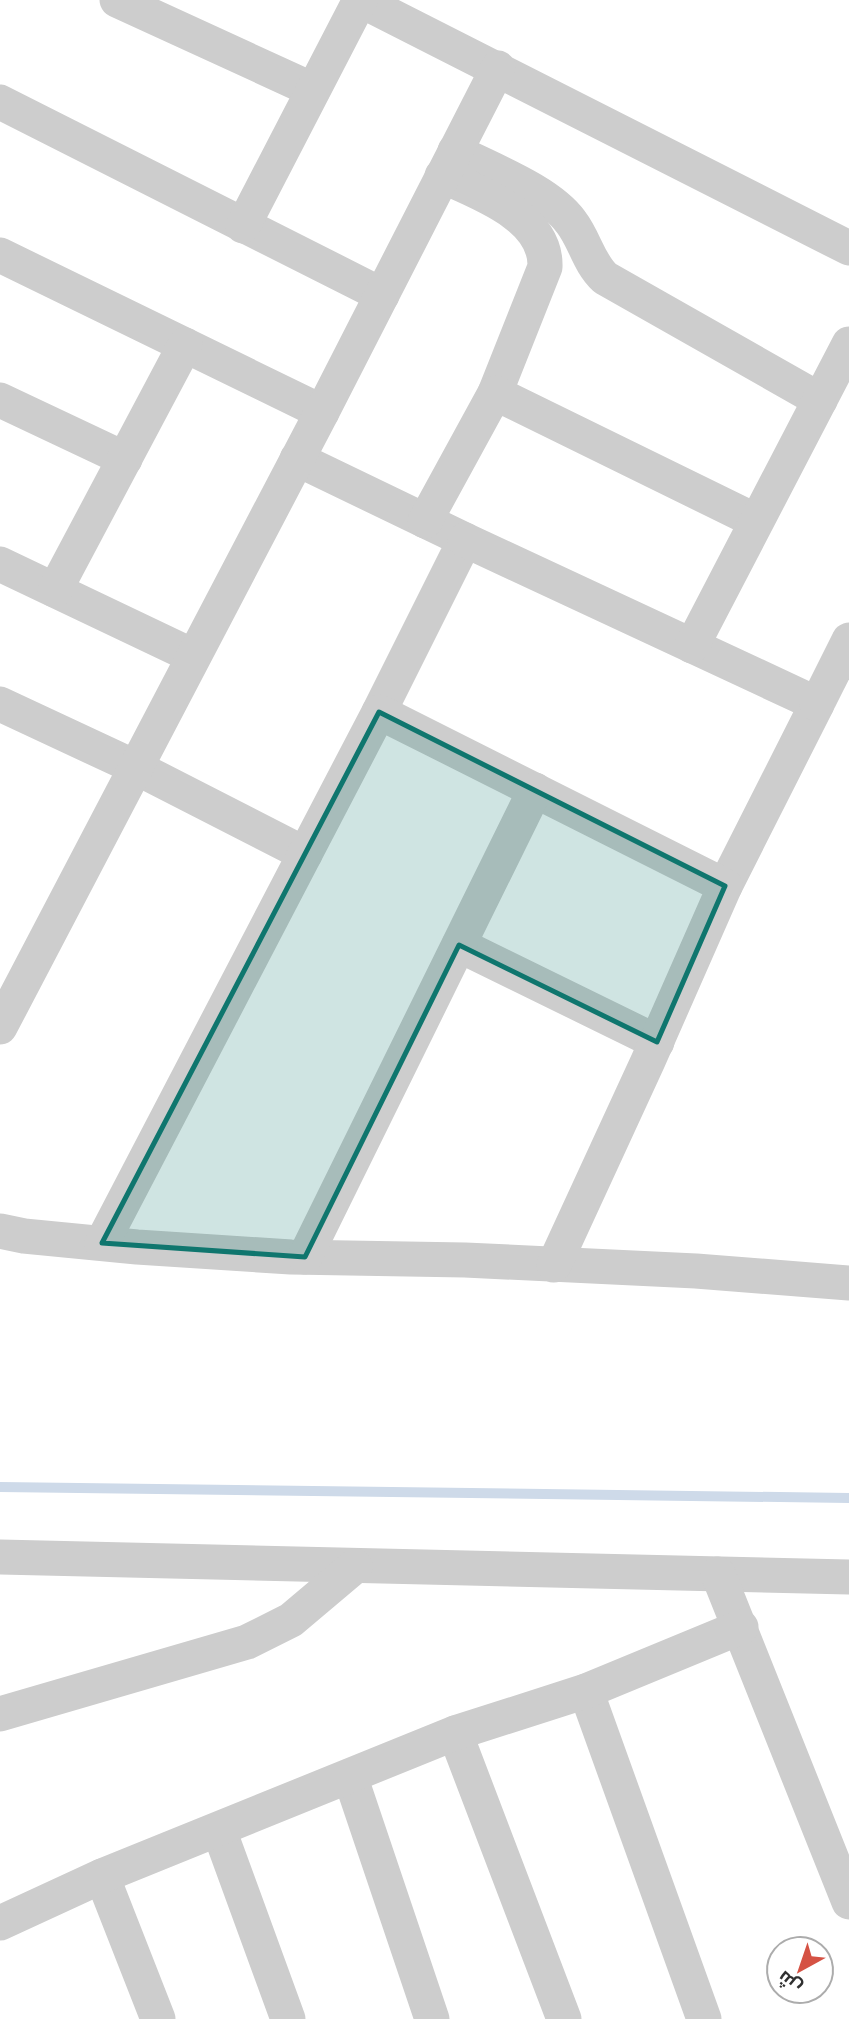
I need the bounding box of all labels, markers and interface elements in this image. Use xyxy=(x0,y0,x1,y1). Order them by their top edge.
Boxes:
north arrow xyxy=(765,1935,835,2005)
text: ش xyxy=(773,1965,807,1999)

